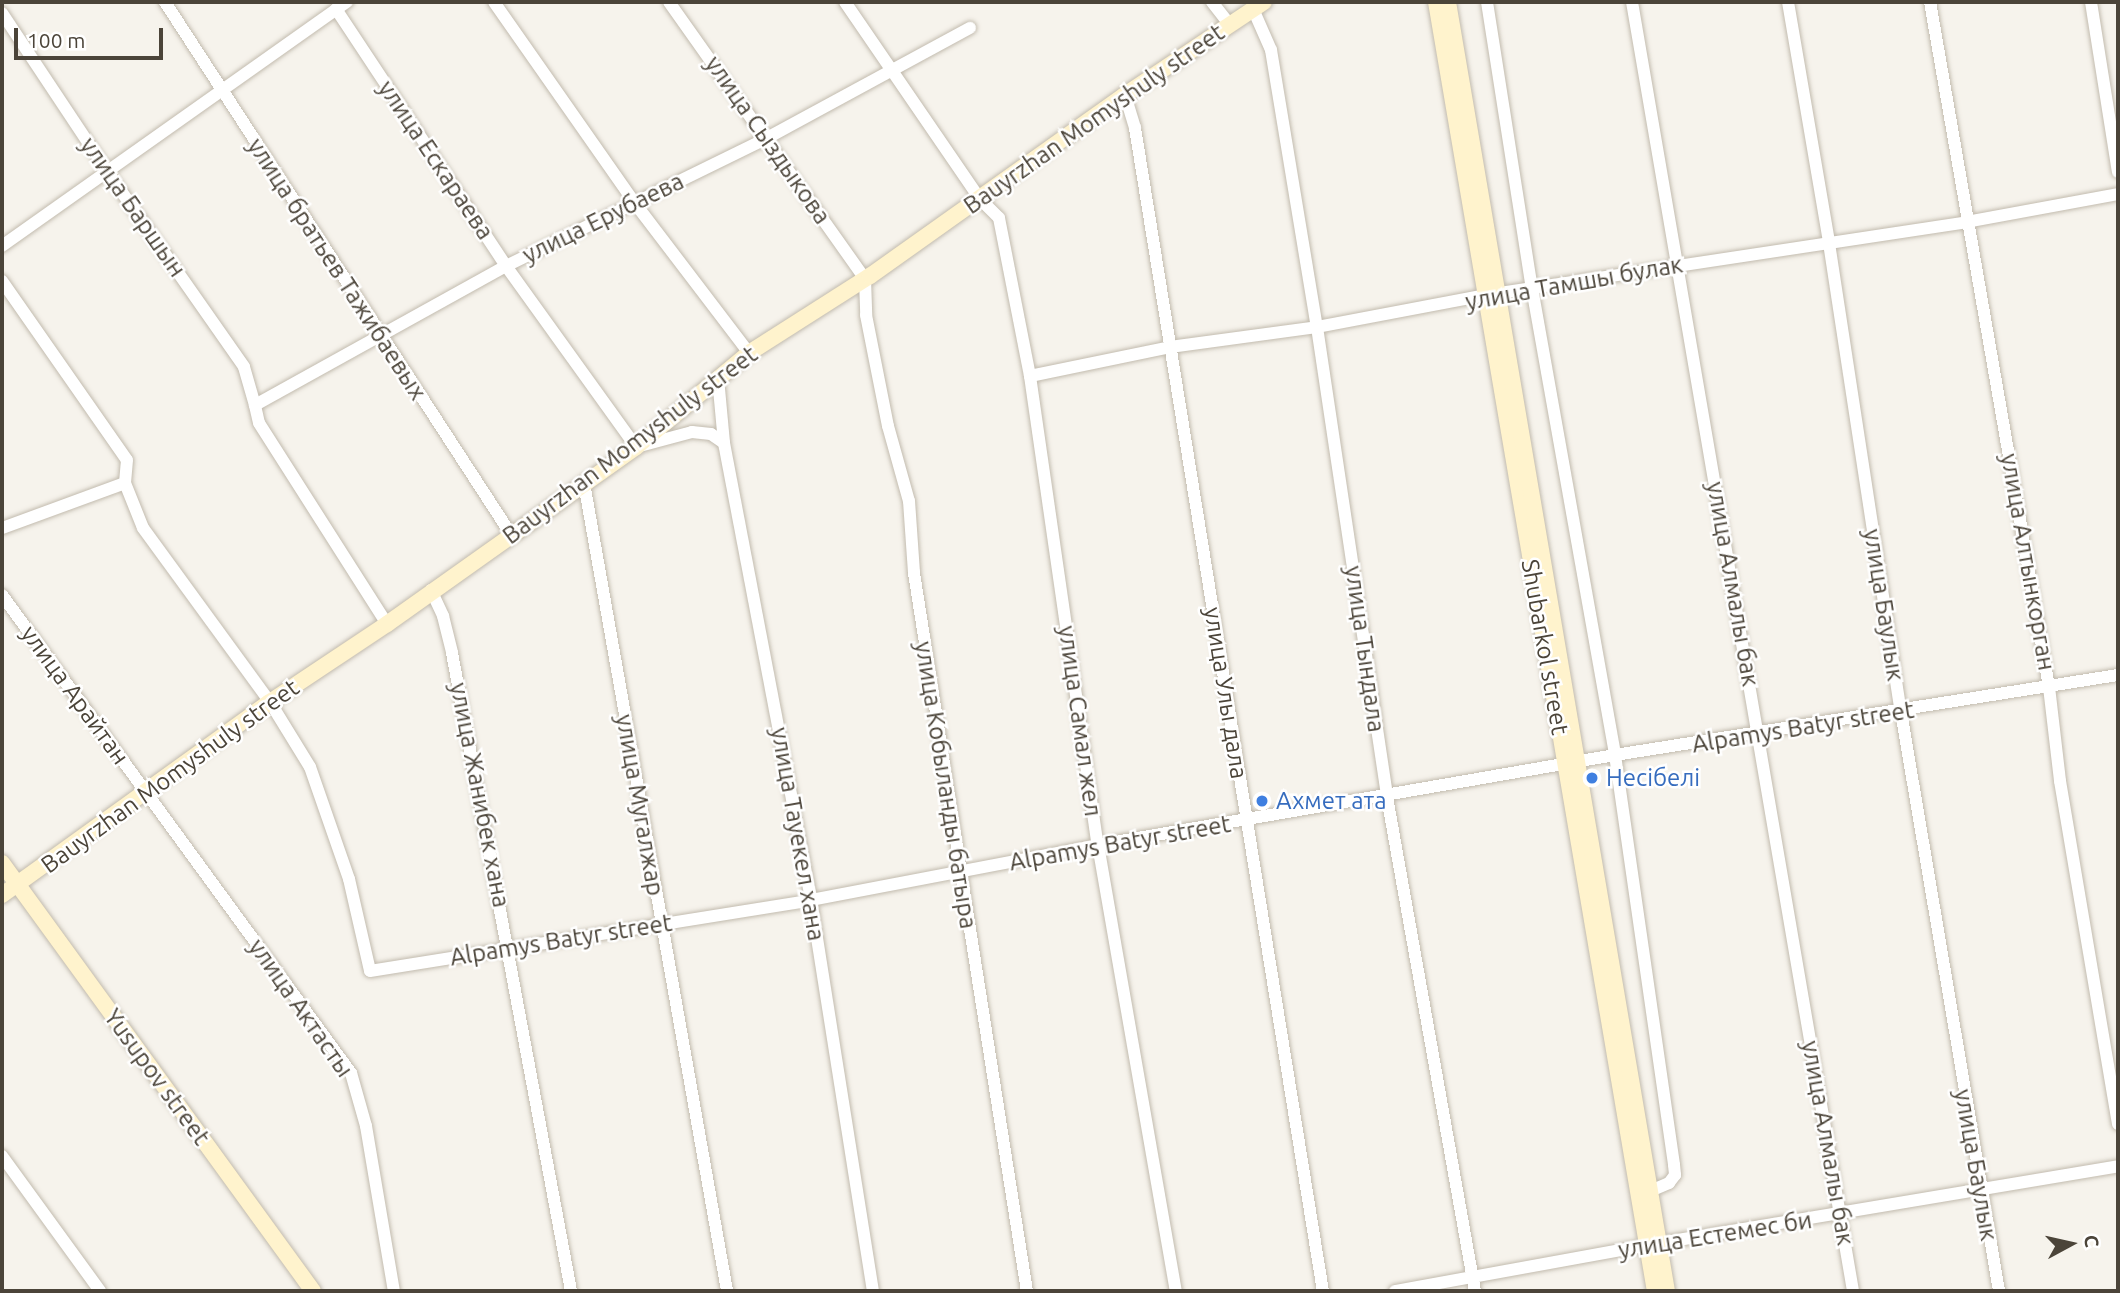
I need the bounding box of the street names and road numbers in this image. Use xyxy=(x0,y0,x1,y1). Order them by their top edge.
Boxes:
street label: Bauyrzhan Momyshuly street xyxy=(958,18,1230,220)
street label: улица Сыздыкова xyxy=(699,50,837,230)
street label: улица Ескараева xyxy=(372,75,500,245)
street label: улица Баршын xyxy=(74,132,192,282)
street label: улица братьев Тажибаевых xyxy=(242,133,432,405)
street label: улица Ерубаева xyxy=(518,167,688,269)
street label: улица Тамшы булак xyxy=(1463,250,1685,316)
street label: Bauyrzhan Momyshuly street xyxy=(497,340,763,550)
street label: улица Алтынкорган xyxy=(1995,451,2061,673)
street label: улица Алмалы бак xyxy=(1701,479,1765,689)
street label: улица Баулык xyxy=(1858,527,1910,683)
street label: Shubarkol street xyxy=(1515,557,1575,737)
street label: улица Тындала xyxy=(1339,564,1391,734)
street label: улица Улы дала xyxy=(1198,605,1254,781)
street label: улица Арайтан xyxy=(15,620,135,770)
street label: улица Самал жел xyxy=(1052,624,1108,818)
street label: улица Кобыланды батыра xyxy=(909,639,983,931)
street label: Bauyrzhan Momyshuly street xyxy=(36,673,304,879)
street label: улица Жанибек хана xyxy=(444,680,516,910)
street label: Alpamys Batyr street xyxy=(1690,695,1916,759)
street label: улица Мугалжар xyxy=(610,712,670,898)
street label: улица Тауекел хана xyxy=(765,725,831,943)
street label: Alpamys Batyr street xyxy=(1007,809,1233,877)
street label: Alpamys Batyr street xyxy=(448,908,674,972)
street label: улица Актасты xyxy=(243,933,359,1083)
street label: Yusupov street xyxy=(98,1003,216,1151)
street label: улица Алмалы бак xyxy=(1796,1038,1860,1248)
street label: улица Баулык xyxy=(1948,1087,2004,1243)
street label: улица Естемес би xyxy=(1616,1205,1814,1265)

